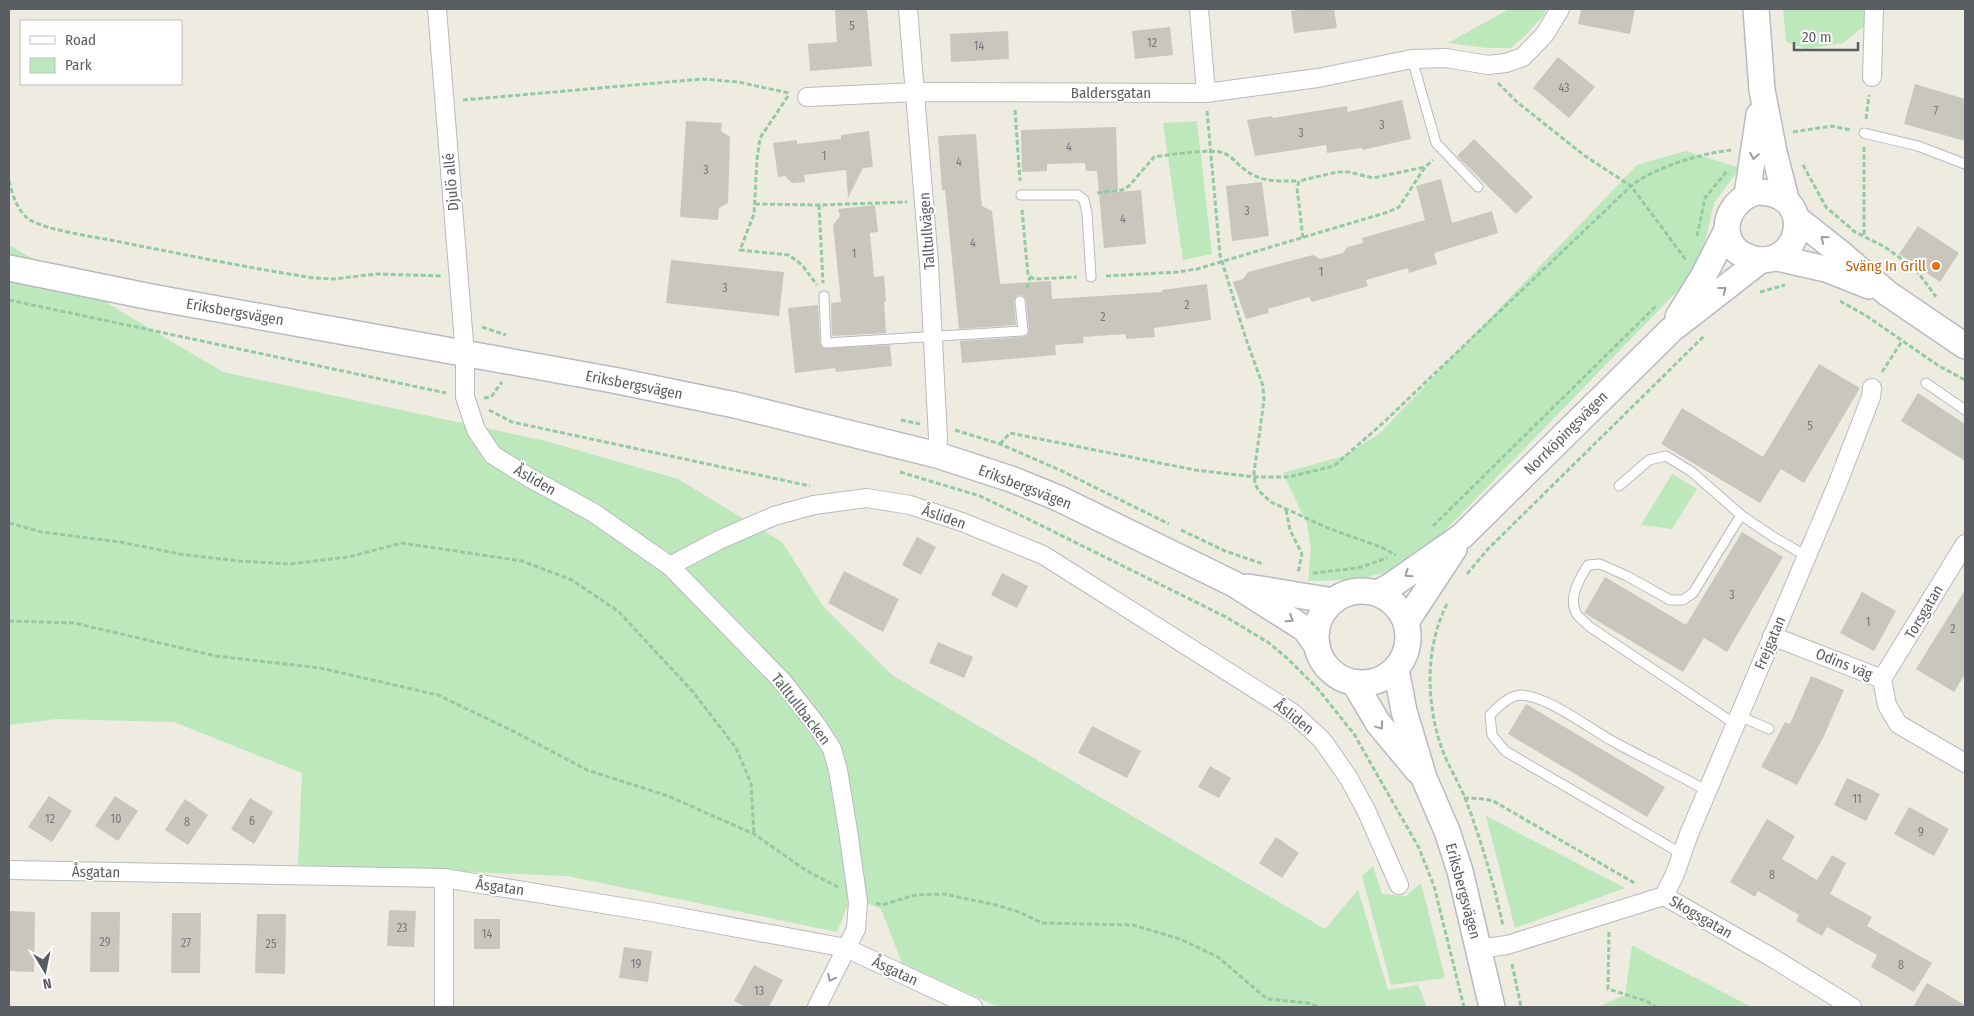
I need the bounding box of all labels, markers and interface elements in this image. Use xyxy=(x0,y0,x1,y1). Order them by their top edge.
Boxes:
house number: 5 xyxy=(849,19,855,33)
legend xyxy=(20,20,182,85)
scale bar xyxy=(1794,20,1858,52)
text: 20 m xyxy=(1802,28,1832,46)
text: Road xyxy=(65,31,96,49)
house number: 12 xyxy=(1147,36,1157,50)
house number: 14 xyxy=(974,39,984,53)
text: Park xyxy=(65,56,92,74)
house number: 43 xyxy=(1558,81,1570,95)
street label: Baldersgatan xyxy=(1071,84,1151,102)
house number: 7 xyxy=(1934,104,1939,118)
house number: 3 xyxy=(1379,118,1385,132)
house number: 3 xyxy=(1298,126,1304,140)
house number: 4 xyxy=(1066,140,1072,154)
house number: 1 xyxy=(822,149,826,163)
one-way arrow xyxy=(1750,151,1760,160)
street label: Djulö allé xyxy=(440,152,462,212)
house number: 4 xyxy=(956,155,962,169)
house number: 3 xyxy=(703,163,709,177)
street label: Talltullvägen xyxy=(915,192,939,270)
house number: 3 xyxy=(1244,204,1250,218)
house number: 4 xyxy=(1120,212,1126,226)
one-way arrow xyxy=(1820,235,1829,244)
house number: 4 xyxy=(970,236,976,250)
house number: 1 xyxy=(852,247,856,261)
place label: Sväng In Grill xyxy=(1846,257,1926,275)
marker: Sväng In Grill xyxy=(1930,260,1942,272)
house number: 1 xyxy=(1319,265,1323,279)
house number: 3 xyxy=(722,281,728,295)
one-way arrow xyxy=(1717,287,1726,295)
street label: Eriksbergsvägen xyxy=(185,295,285,329)
house number: 2 xyxy=(1184,298,1190,312)
house number: 2 xyxy=(1100,310,1106,324)
street label: Eriksbergsvägen xyxy=(584,367,684,403)
street label: Norrköpingsvägen xyxy=(1520,387,1612,479)
house number: 5 xyxy=(1807,419,1813,433)
street label: Åsliden xyxy=(511,461,559,499)
street label: Eriksbergsvägen xyxy=(976,461,1074,513)
street label: Åsliden xyxy=(920,501,968,533)
one-way arrow xyxy=(1404,568,1413,577)
street label: Torsgatan xyxy=(1901,582,1947,642)
house number: 3 xyxy=(1729,588,1735,602)
one-way arrow xyxy=(1284,613,1293,623)
street label: Frejgatan xyxy=(1751,614,1789,672)
house number: 1 xyxy=(1866,615,1870,629)
house number: 2 xyxy=(1950,622,1956,636)
street label: Odins väg xyxy=(1813,644,1875,684)
street label: Talltullbacken xyxy=(768,670,834,748)
street label: Åsliden xyxy=(1271,696,1317,738)
one-way arrow xyxy=(1375,720,1383,729)
house number: 11 xyxy=(1852,792,1862,806)
house number: 12 xyxy=(45,812,55,826)
house number: 10 xyxy=(111,812,121,826)
house number: 6 xyxy=(249,814,255,828)
house number: 8 xyxy=(184,815,190,829)
house number: 9 xyxy=(1918,825,1924,839)
street label: Eriksbergsvägen xyxy=(1442,841,1484,941)
street label: Åsgatan xyxy=(72,863,120,881)
house number: 8 xyxy=(1769,868,1775,882)
street label: Åsgatan xyxy=(475,875,525,899)
street label: Skogsgatan xyxy=(1666,892,1736,942)
house number: 23 xyxy=(397,921,407,935)
house number: 14 xyxy=(482,927,492,941)
house number: 29 xyxy=(99,935,111,949)
house number: 27 xyxy=(181,936,191,950)
house number: 25 xyxy=(266,937,277,951)
north arrow xyxy=(20,946,70,996)
street label: Åsgatan xyxy=(869,953,921,989)
house number: 19 xyxy=(631,957,641,971)
house number: 8 xyxy=(1898,958,1904,972)
one-way arrow xyxy=(828,972,838,981)
text: N xyxy=(42,974,53,992)
house number: 13 xyxy=(754,984,764,998)

